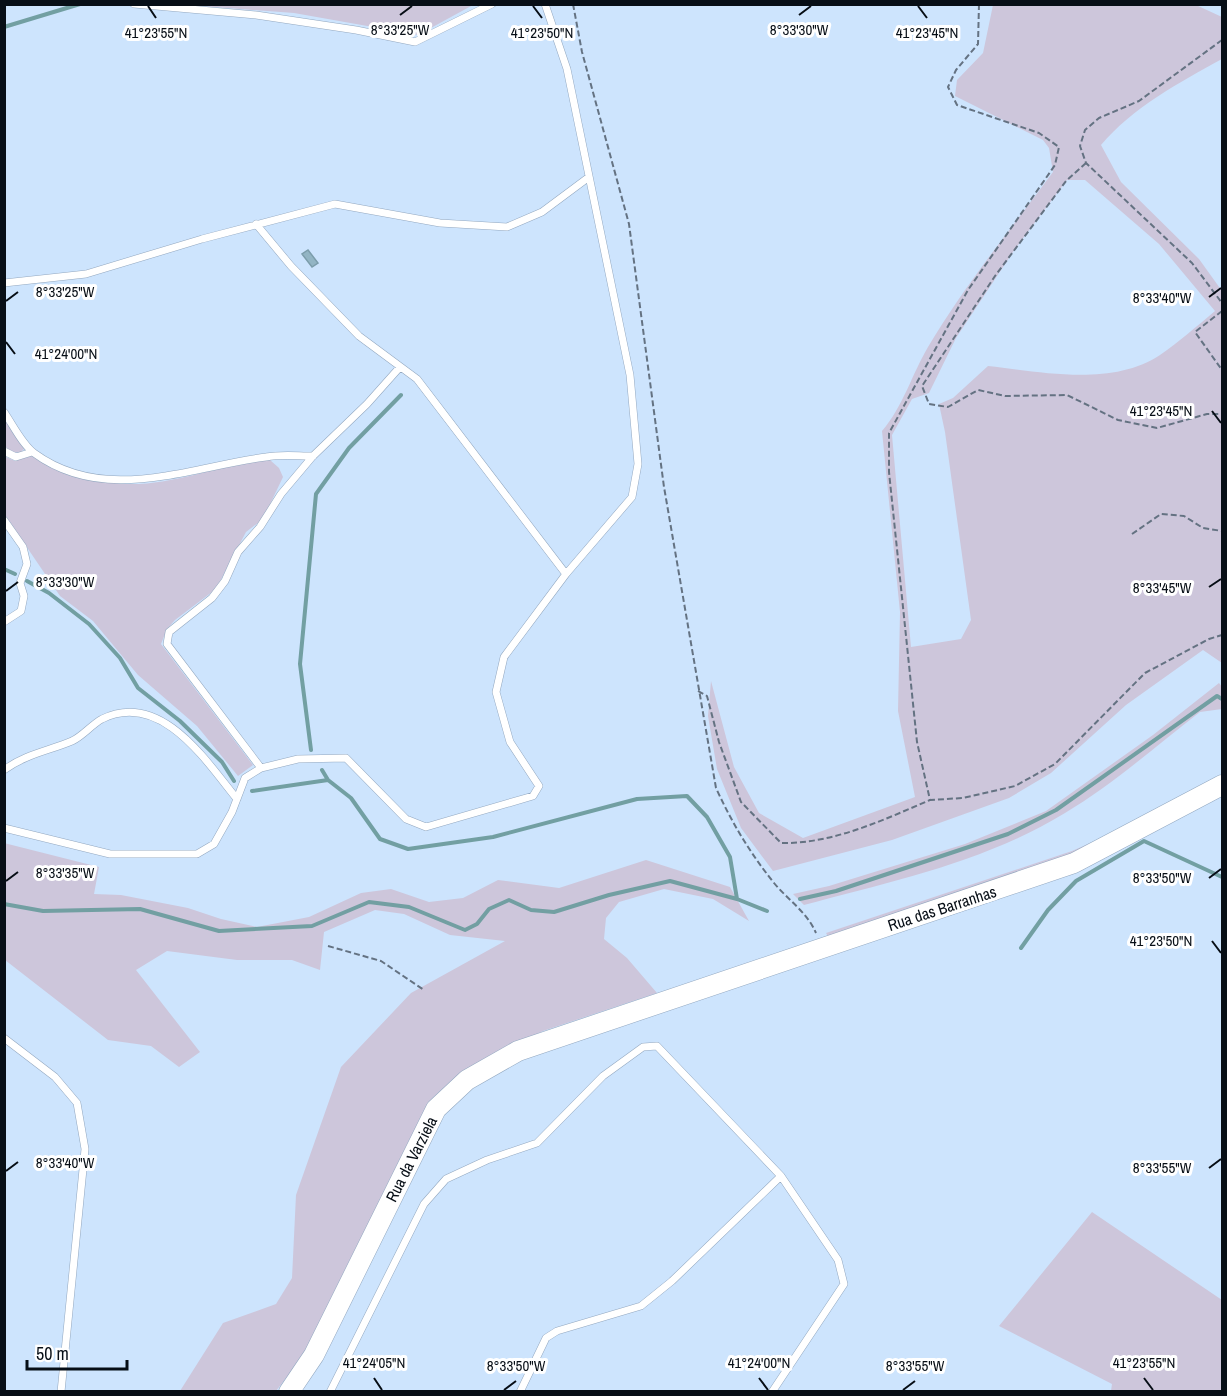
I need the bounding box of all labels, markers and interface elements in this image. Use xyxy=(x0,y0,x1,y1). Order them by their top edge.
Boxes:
text: 8°33'25"W xyxy=(371,19,430,40)
text: 8°33'30"W xyxy=(770,19,829,40)
text: 41°23'55"N xyxy=(125,22,187,43)
text: 41°23'50"N xyxy=(511,22,573,43)
text: 41°23'45"N xyxy=(896,22,958,43)
text: 8°33'25"W xyxy=(36,281,95,302)
text: 8°33'40"W xyxy=(1133,287,1192,308)
text: 41°24'00"N xyxy=(35,343,97,364)
text: 41°23'45"N xyxy=(1130,400,1192,421)
text: 8°33'30"W xyxy=(36,571,95,592)
text: 8°33'45"W xyxy=(1133,577,1192,598)
text: 8°33'35"W xyxy=(36,862,95,883)
text: 8°33'50"W xyxy=(1133,867,1192,888)
street label: Rua das Barranhas xyxy=(885,880,999,936)
text: 41°23'50"N xyxy=(1130,930,1192,951)
street label: Rua da Varziela xyxy=(380,1112,442,1205)
text: 8°33'40"W xyxy=(36,1152,95,1173)
text: 8°33'55"W xyxy=(1133,1157,1192,1178)
scale bar xyxy=(27,1333,128,1371)
text: 50 m xyxy=(36,1341,69,1366)
text: 41°24'05"N xyxy=(343,1352,405,1373)
text: 41°24'00"N xyxy=(728,1352,790,1373)
text: 41°23'55"N xyxy=(1113,1352,1175,1373)
text: 8°33'50"W xyxy=(487,1355,546,1376)
text: 8°33'55"W xyxy=(886,1355,945,1376)

